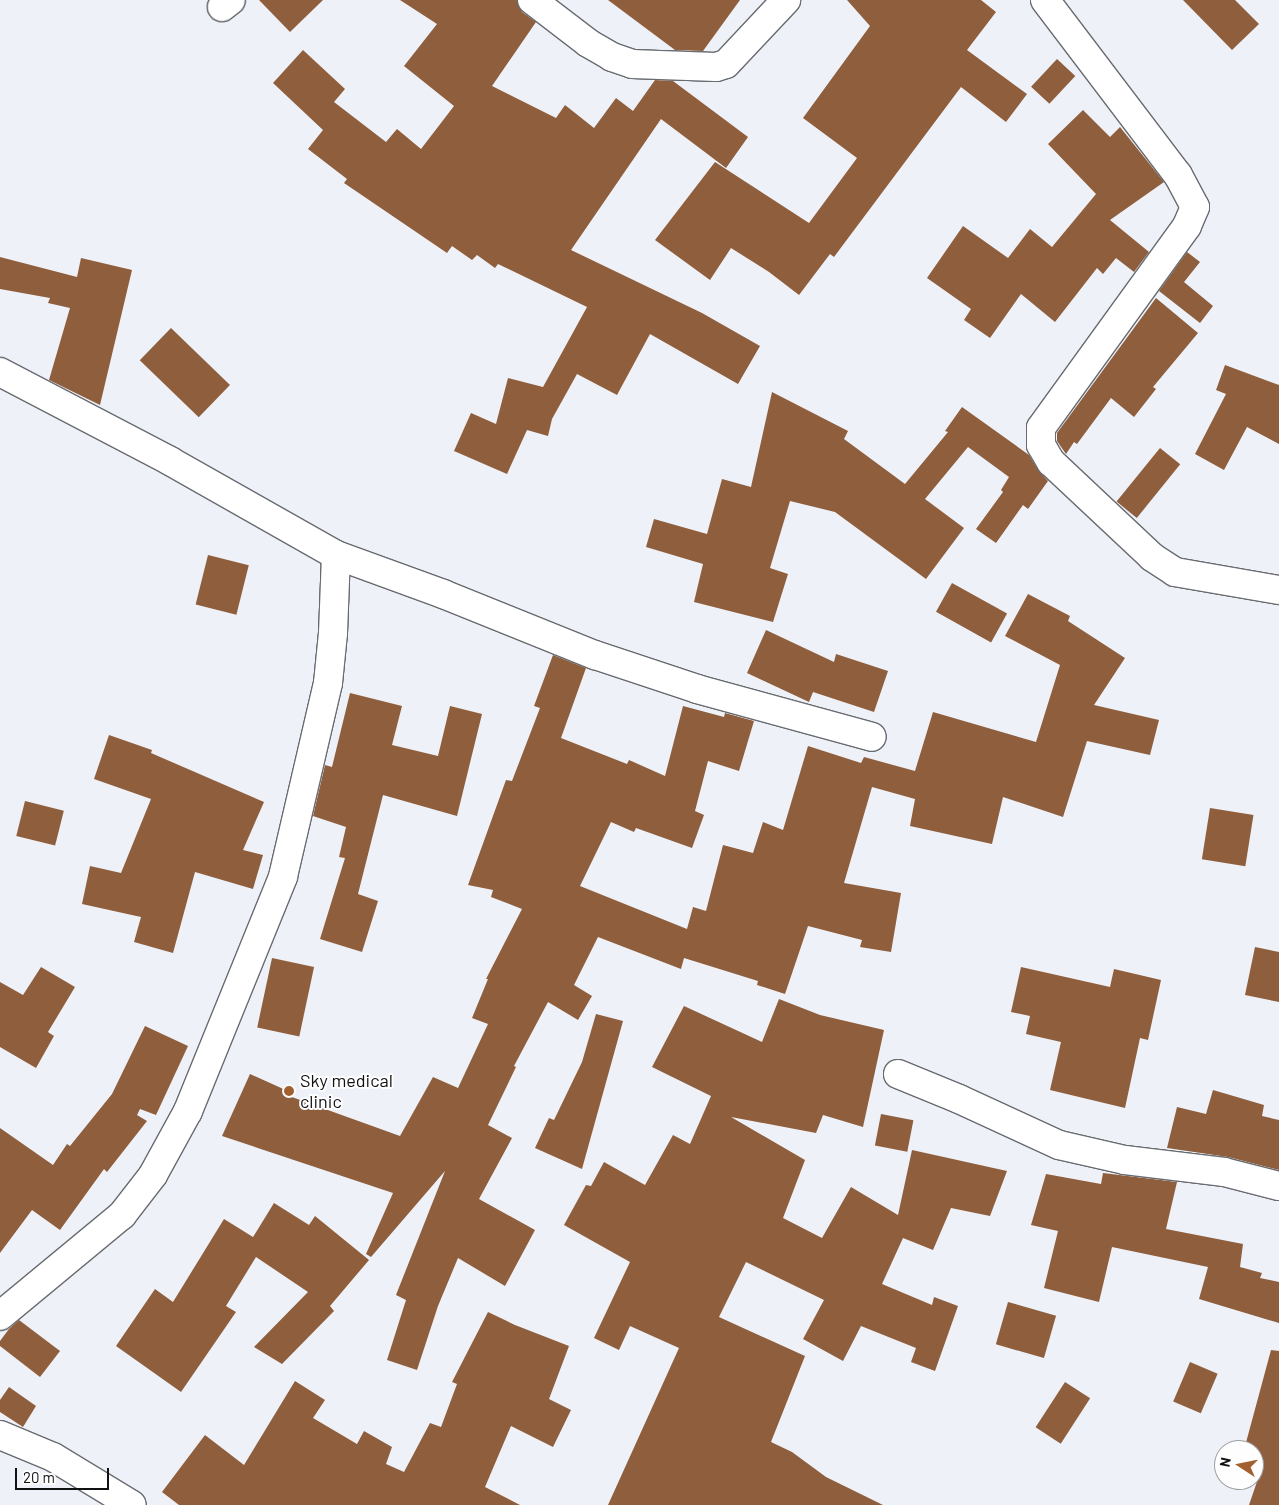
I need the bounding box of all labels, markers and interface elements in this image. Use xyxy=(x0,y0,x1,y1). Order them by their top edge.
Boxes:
place label: Sky medical clinic xyxy=(300,1070,393,1112)
marker: Sky medical clinic xyxy=(282,1084,296,1098)
north arrow xyxy=(1214,1440,1264,1490)
text: N xyxy=(1216,1456,1234,1468)
scale bar xyxy=(18,1458,111,1490)
text: 20 m xyxy=(23,1468,55,1486)

